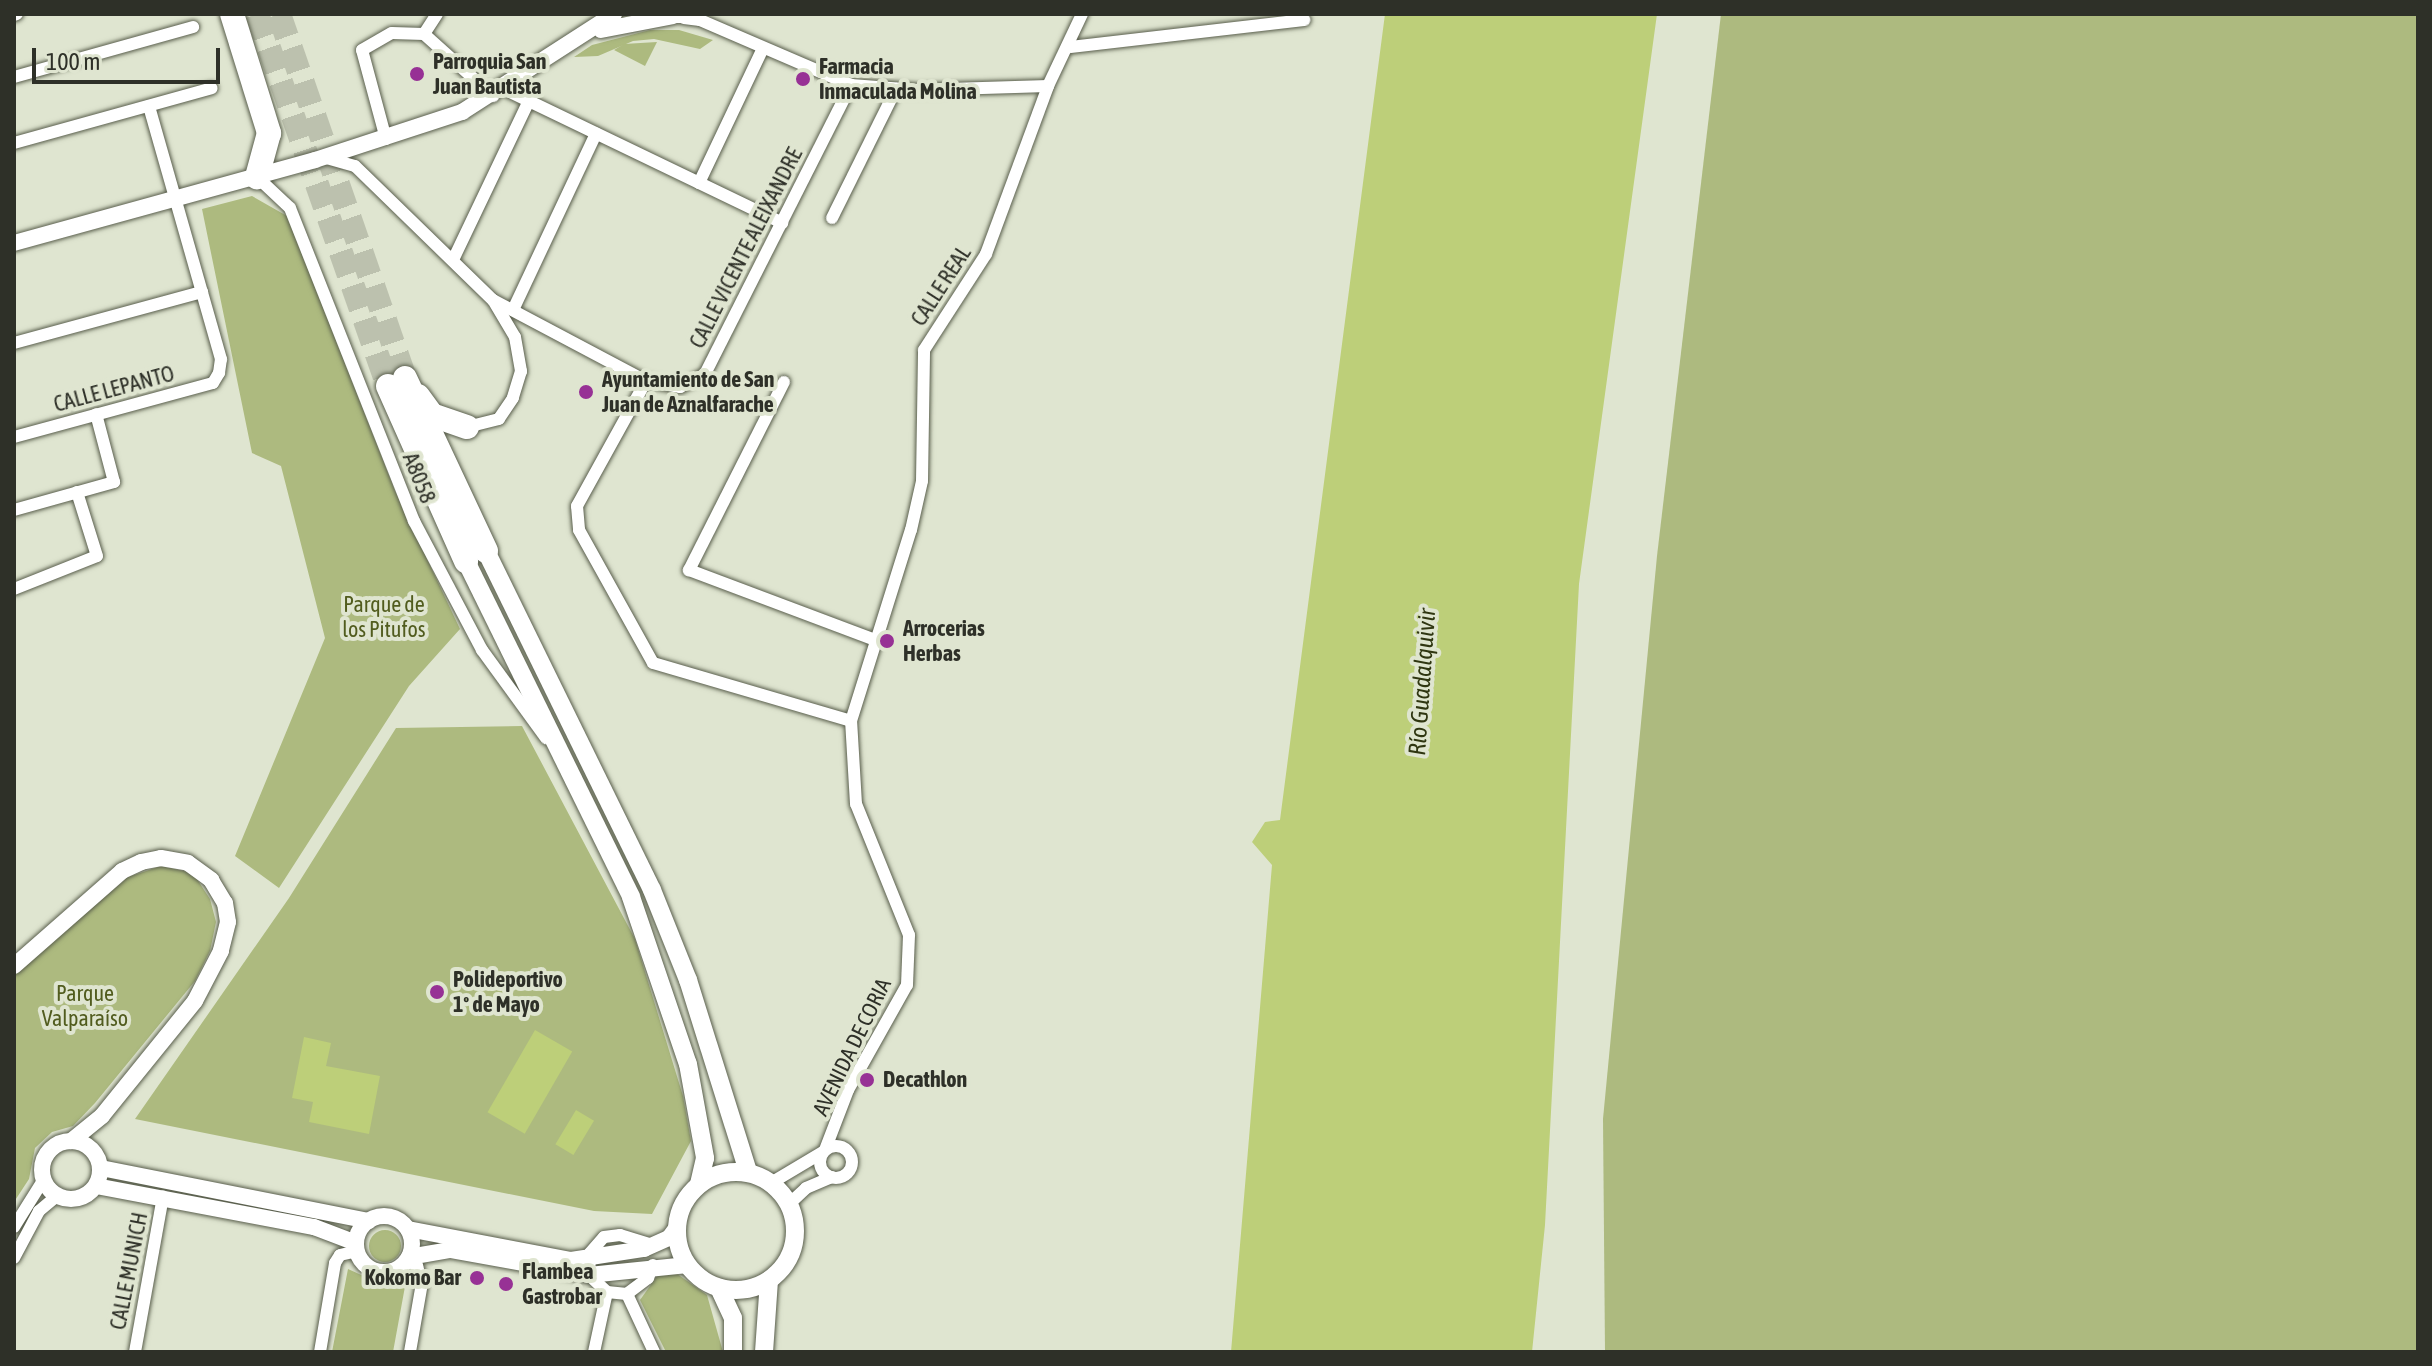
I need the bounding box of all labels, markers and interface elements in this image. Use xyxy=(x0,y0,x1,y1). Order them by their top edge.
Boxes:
scale bar xyxy=(36,32,224,82)
text: 100 m xyxy=(46,48,100,75)
place label: Parroquia San Juan Bautista xyxy=(433,48,546,100)
place label: Farmacia Inmaculada Molina xyxy=(819,53,977,104)
marker: Parroquia San Juan Bautista xyxy=(408,65,426,83)
marker: Farmacia Inmaculada Molina xyxy=(794,70,812,88)
street label: CALLE VICENTE ALEIXANDRE xyxy=(684,143,808,353)
street label: CALLE REAL xyxy=(905,241,977,331)
street label: CALLE LEPANTO xyxy=(51,360,177,418)
place label: Ayuntamiento de San Juan de Aznalfarache xyxy=(602,366,774,418)
marker: Ayuntamiento de San Juan de Aznalfarache xyxy=(577,383,595,401)
street label: A8058 xyxy=(397,449,441,507)
park label: Parque de los Pitufos xyxy=(342,591,426,642)
water label: Río Guadalquivir xyxy=(1403,608,1441,756)
place label: Arrocerias Herbas xyxy=(903,615,985,666)
marker: Arrocerias Herbas xyxy=(878,632,896,650)
place label: Polideportivo 1º de Mayo xyxy=(453,966,563,1018)
street label: AVENIDA DE CORIA xyxy=(807,974,897,1120)
park label: Parque Valparaíso xyxy=(42,980,128,1032)
marker: Polideportivo 1º de Mayo xyxy=(428,983,446,1001)
place label: Decathlon xyxy=(883,1067,967,1093)
marker: Decathlon xyxy=(858,1071,876,1089)
street label: CALLE MUNICH xyxy=(105,1210,153,1332)
place label: Flambea Gastrobar xyxy=(522,1258,602,1310)
place label: Kokomo Bar xyxy=(364,1265,461,1291)
marker: Kokomo Bar xyxy=(468,1269,486,1287)
marker: Flambea Gastrobar xyxy=(497,1275,515,1293)

